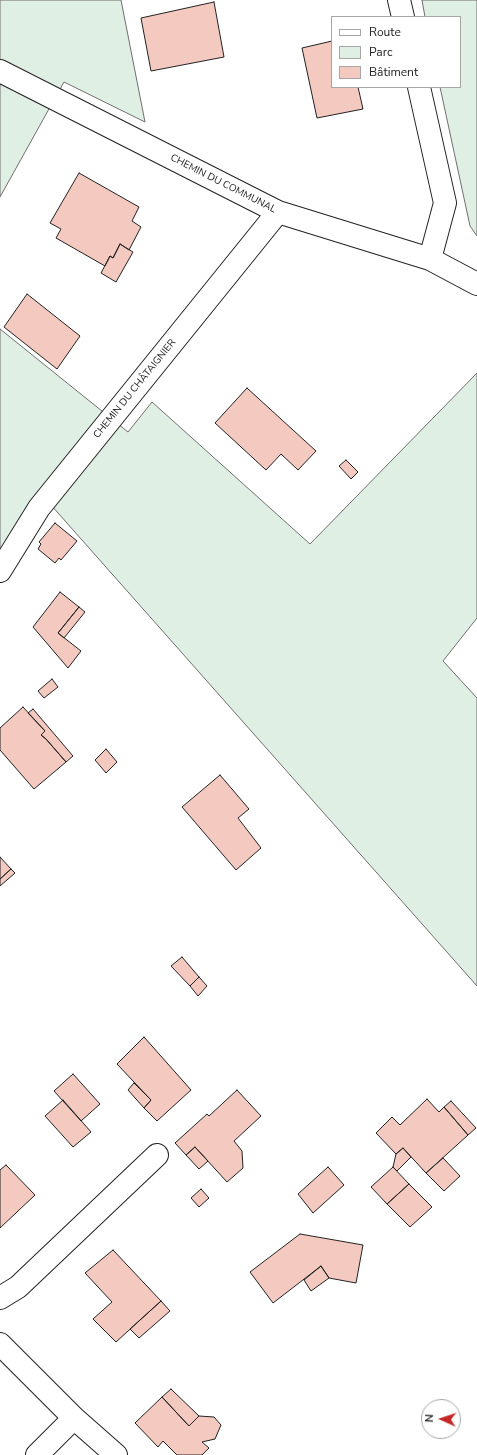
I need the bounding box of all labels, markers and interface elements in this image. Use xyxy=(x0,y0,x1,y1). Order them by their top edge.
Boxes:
legend xyxy=(331,16,461,88)
text: Route xyxy=(369,24,401,40)
text: Parc xyxy=(369,44,392,60)
text: Bâtiment xyxy=(369,64,418,80)
street label: CHEMIN DU COMMUNAL xyxy=(168,152,278,216)
street label: CHEMIN DU CHÂTAIGNIER xyxy=(91,337,179,441)
north arrow xyxy=(421,1399,461,1439)
text: N xyxy=(422,1414,437,1423)

